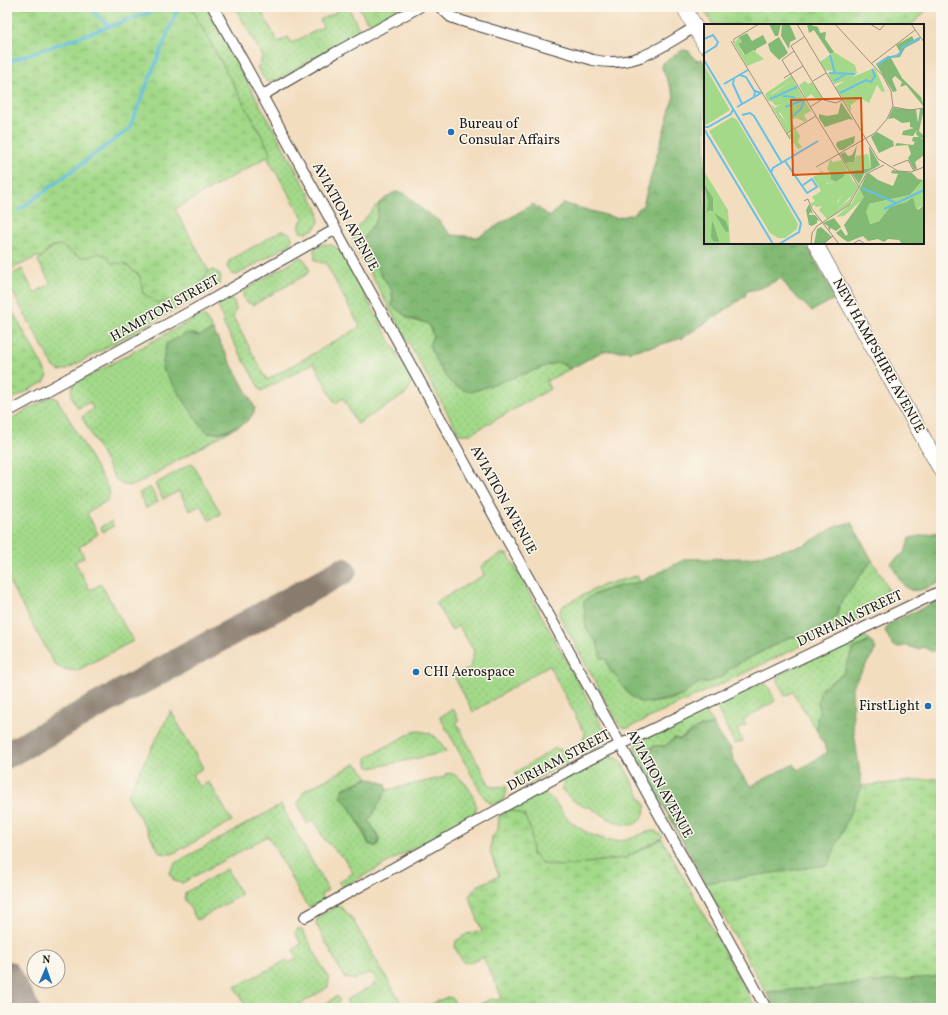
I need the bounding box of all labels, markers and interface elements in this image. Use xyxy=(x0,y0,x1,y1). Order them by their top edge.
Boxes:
inset map xyxy=(704,24,924,244)
place label: Bureau of Consular Affairs xyxy=(459,115,560,150)
marker: Bureau of Consular Affairs xyxy=(446,127,456,137)
street label: AVIATION AVENUE xyxy=(307,159,383,275)
street label: HAMPTON STREET xyxy=(107,271,223,347)
street label: NEW HAMPSHIRE AVENUE xyxy=(827,275,929,437)
street label: AVIATION AVENUE xyxy=(465,442,541,558)
street label: DURHAM STREET xyxy=(794,586,906,652)
place label: CHI Aerospace xyxy=(424,663,515,682)
marker: CHI Aerospace xyxy=(411,667,421,677)
place label: FirstLight xyxy=(859,697,920,716)
marker: FirstLight xyxy=(923,701,933,711)
street label: DURHAM STREET xyxy=(504,726,614,796)
street label: AVIATION AVENUE xyxy=(621,726,697,842)
north arrow xyxy=(26,949,66,989)
text: N xyxy=(42,953,51,968)

